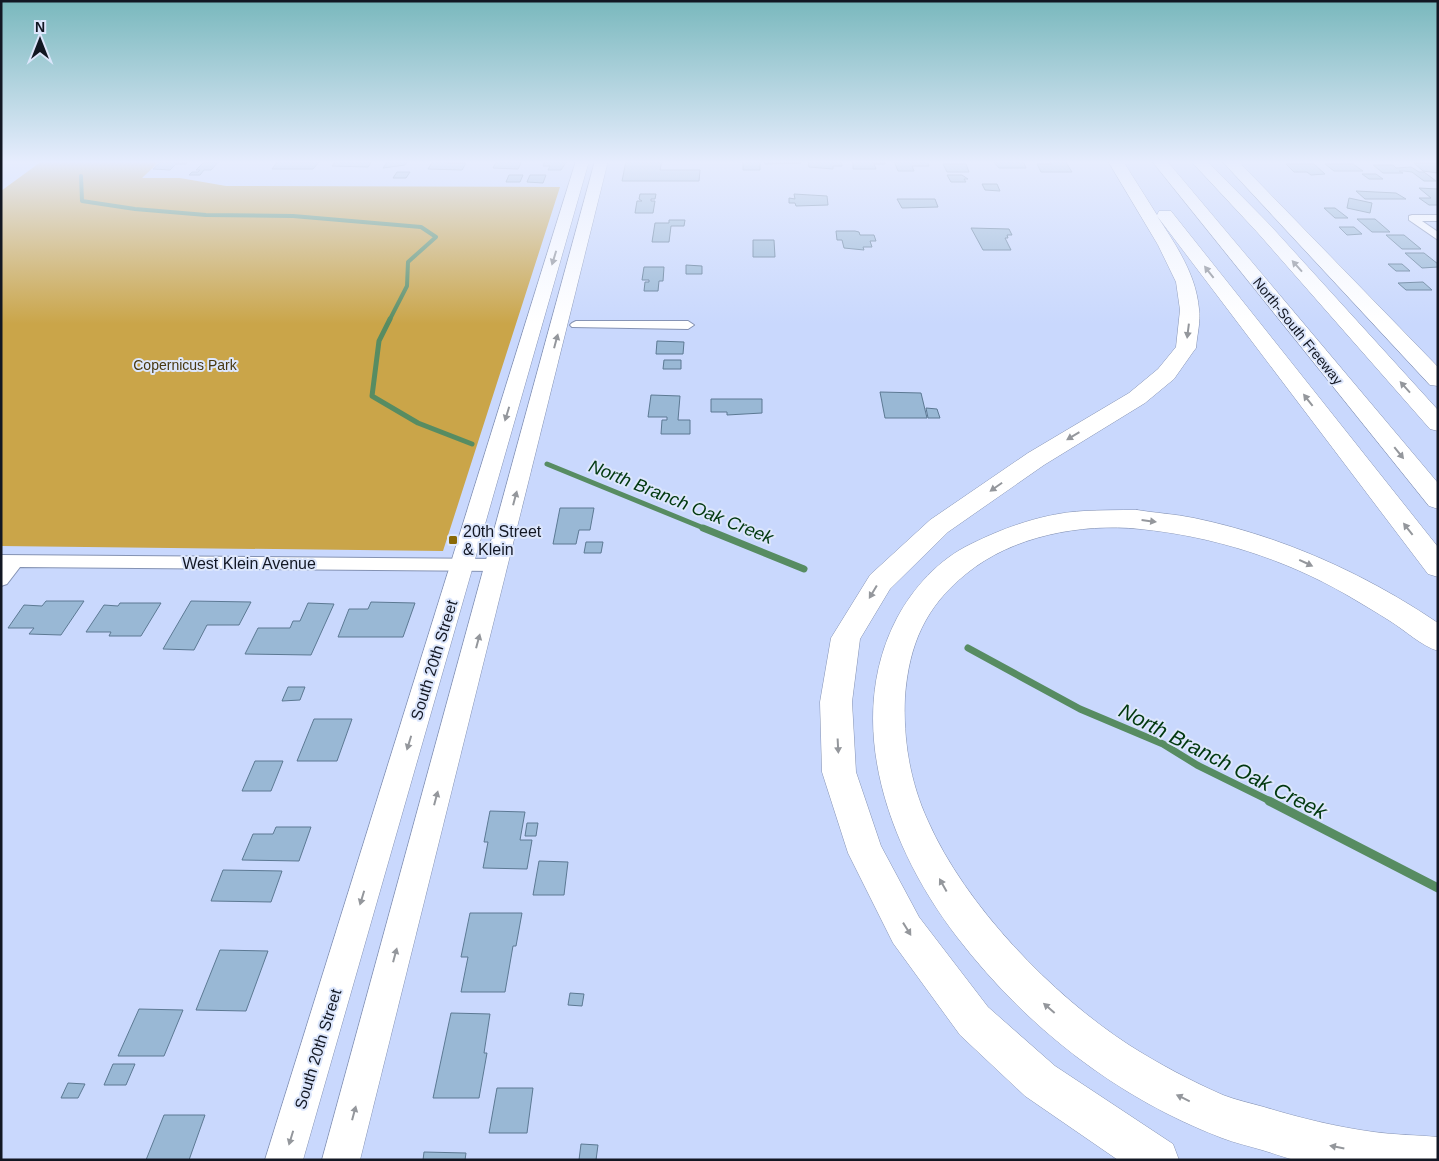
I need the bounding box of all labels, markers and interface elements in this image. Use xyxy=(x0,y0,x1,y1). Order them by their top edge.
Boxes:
north arrow xyxy=(15,15,65,65)
text: N xyxy=(35,19,45,35)
one-way arrow xyxy=(550,251,558,266)
one-way arrow xyxy=(1291,261,1303,273)
one-way arrow xyxy=(1203,266,1214,279)
street label: North-South Freeway xyxy=(1250,274,1346,388)
one-way arrow xyxy=(1184,323,1192,339)
one-way arrow xyxy=(552,333,560,348)
park label: Copernicus Park xyxy=(133,357,238,373)
one-way arrow xyxy=(1399,382,1411,394)
one-way arrow xyxy=(1303,394,1314,407)
one-way arrow xyxy=(503,407,511,422)
one-way arrow xyxy=(1066,432,1079,441)
one-way arrow xyxy=(1393,446,1404,459)
water label: North Branch Oak Creek xyxy=(586,456,777,549)
one-way arrow xyxy=(989,482,1002,492)
one-way arrow xyxy=(511,490,519,505)
one-way arrow xyxy=(1142,517,1158,525)
one-way arrow xyxy=(1403,522,1413,535)
place label: 20th Street & Klein xyxy=(463,523,542,558)
marker: 20th Street & Klein xyxy=(447,534,459,546)
street label: West Klein Avenue xyxy=(182,555,316,572)
one-way arrow xyxy=(1299,559,1313,567)
one-way arrow xyxy=(869,586,878,599)
street label: South 20th Street xyxy=(408,597,460,722)
one-way arrow xyxy=(474,634,482,649)
water label: North Branch Oak Creek xyxy=(1115,699,1332,824)
one-way arrow xyxy=(405,735,413,750)
one-way arrow xyxy=(835,738,843,754)
one-way arrow xyxy=(433,791,441,806)
one-way arrow xyxy=(939,878,947,893)
one-way arrow xyxy=(358,891,366,906)
one-way arrow xyxy=(902,923,911,936)
one-way arrow xyxy=(391,948,399,963)
street label: South 20th Street xyxy=(292,986,344,1111)
one-way arrow xyxy=(1042,1002,1055,1013)
one-way arrow xyxy=(1176,1093,1191,1102)
one-way arrow xyxy=(350,1105,358,1120)
one-way arrow xyxy=(286,1130,294,1145)
one-way arrow xyxy=(1330,1143,1345,1151)

